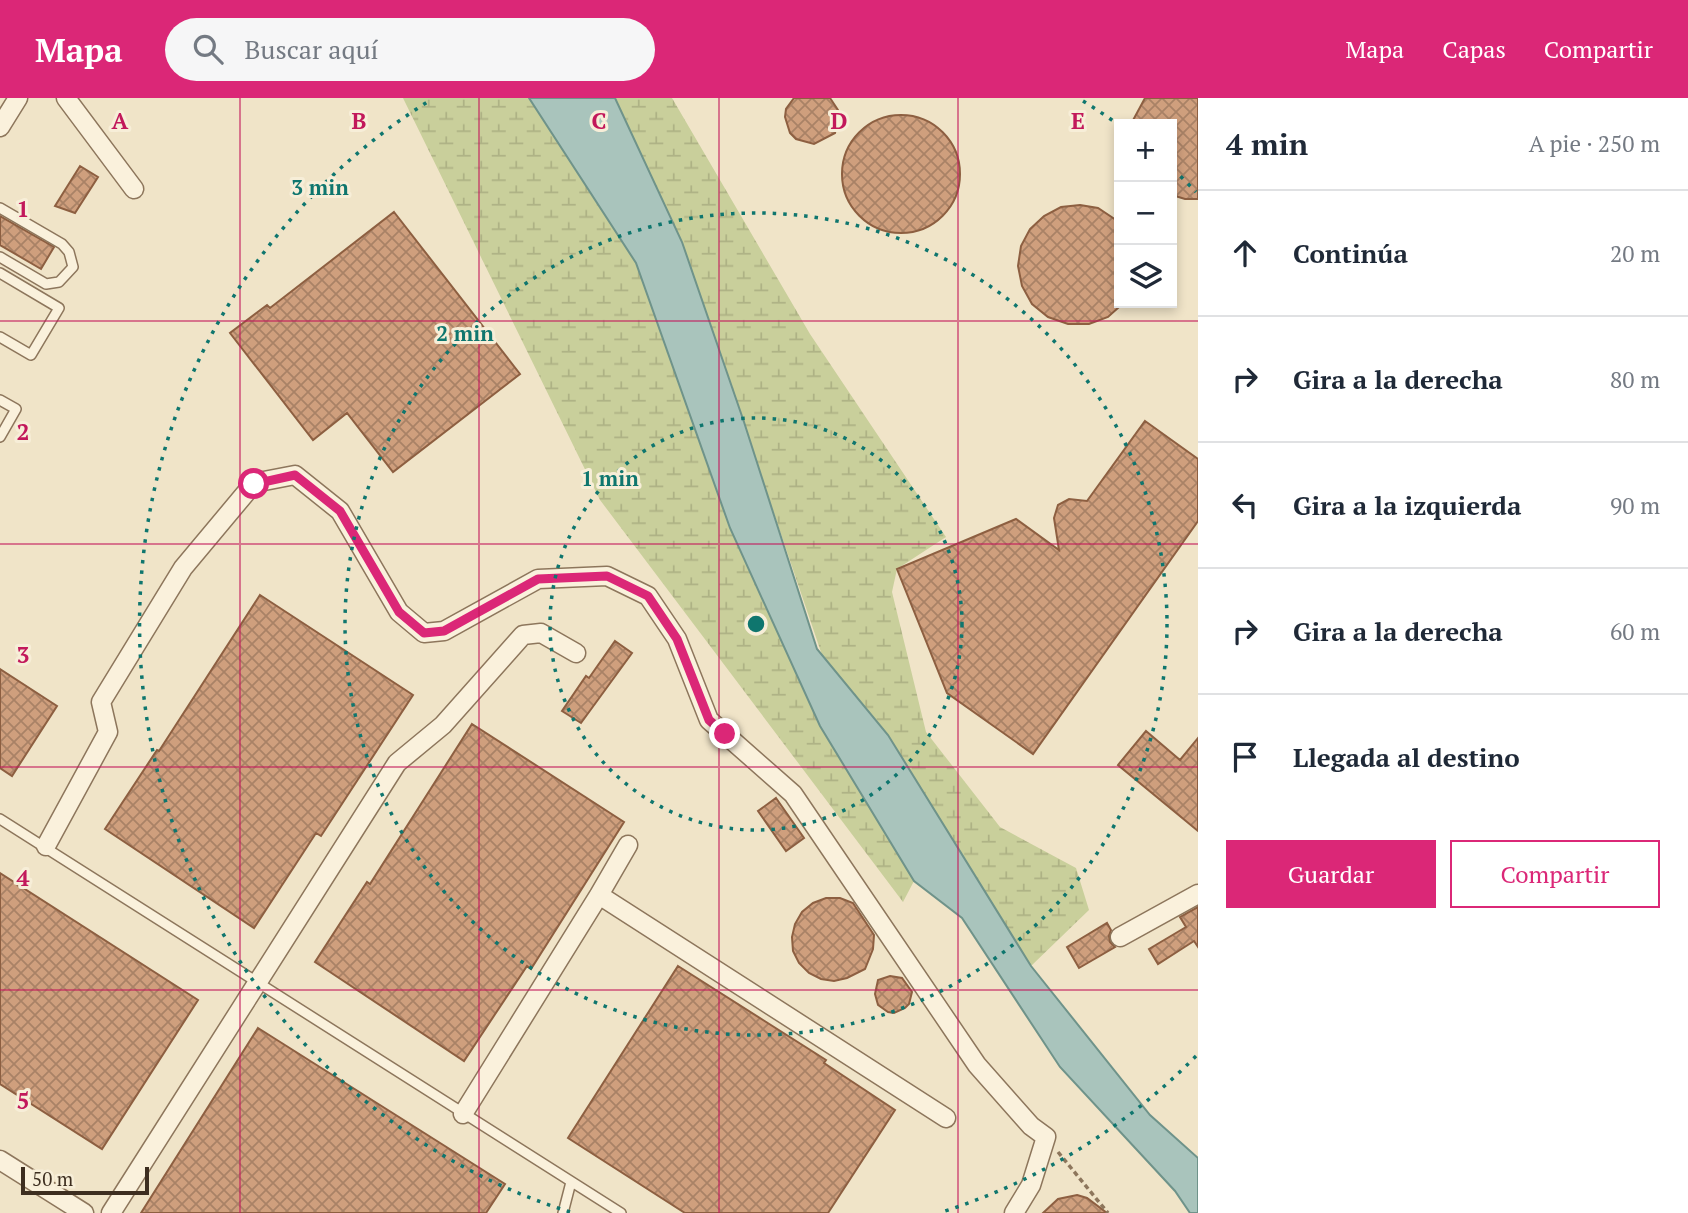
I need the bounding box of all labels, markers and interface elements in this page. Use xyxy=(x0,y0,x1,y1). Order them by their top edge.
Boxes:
search box xyxy=(165,18,655,81)
text: Mapa xyxy=(35,28,123,71)
icon: search xyxy=(189,30,227,68)
text: Buscar aquí xyxy=(245,32,378,66)
text: Mapa xyxy=(1346,33,1404,65)
text: Capas xyxy=(1442,33,1506,65)
text: Compartir xyxy=(1544,33,1653,65)
text: A xyxy=(112,105,129,136)
text: B xyxy=(352,105,367,136)
text: C xyxy=(592,105,607,136)
text: D xyxy=(831,105,848,136)
text: E xyxy=(1071,105,1085,136)
map controls xyxy=(1114,119,1177,308)
button: + xyxy=(1114,119,1177,182)
text: 4 min xyxy=(1226,124,1308,164)
text: A pie · 250 m xyxy=(1529,128,1660,159)
text: 3 min xyxy=(291,173,349,201)
button: − xyxy=(1114,182,1177,245)
text: 1 xyxy=(17,193,30,224)
icon: ahead xyxy=(1226,234,1264,272)
text: Continúa xyxy=(1293,236,1408,270)
text: 20 m xyxy=(1610,238,1660,269)
button: layers xyxy=(1114,245,1177,308)
text: 2 min xyxy=(436,319,494,347)
icon: right xyxy=(1226,360,1264,398)
text: Gira a la derecha xyxy=(1293,362,1503,396)
text: 80 m xyxy=(1610,364,1660,395)
text: 2 xyxy=(17,416,30,447)
text: 1 min xyxy=(581,464,639,492)
route start xyxy=(238,468,269,499)
icon: left xyxy=(1226,486,1264,524)
text: Gira a la izquierda xyxy=(1293,488,1521,522)
text: 90 m xyxy=(1610,490,1660,521)
centre of rings xyxy=(744,612,768,636)
icon: right xyxy=(1226,612,1264,650)
text: Gira a la derecha xyxy=(1293,614,1503,648)
text: 60 m xyxy=(1610,616,1660,647)
text: 3 xyxy=(17,639,30,670)
route end xyxy=(709,718,740,749)
icon: arrive xyxy=(1226,738,1264,776)
text: Llegada al destino xyxy=(1293,740,1520,774)
button: Guardar xyxy=(1226,840,1436,908)
button: Compartir xyxy=(1450,840,1660,908)
text: 4 xyxy=(17,862,30,893)
text: 5 xyxy=(17,1085,30,1116)
scale bar xyxy=(21,1164,149,1196)
text: 50 m xyxy=(32,1166,73,1191)

